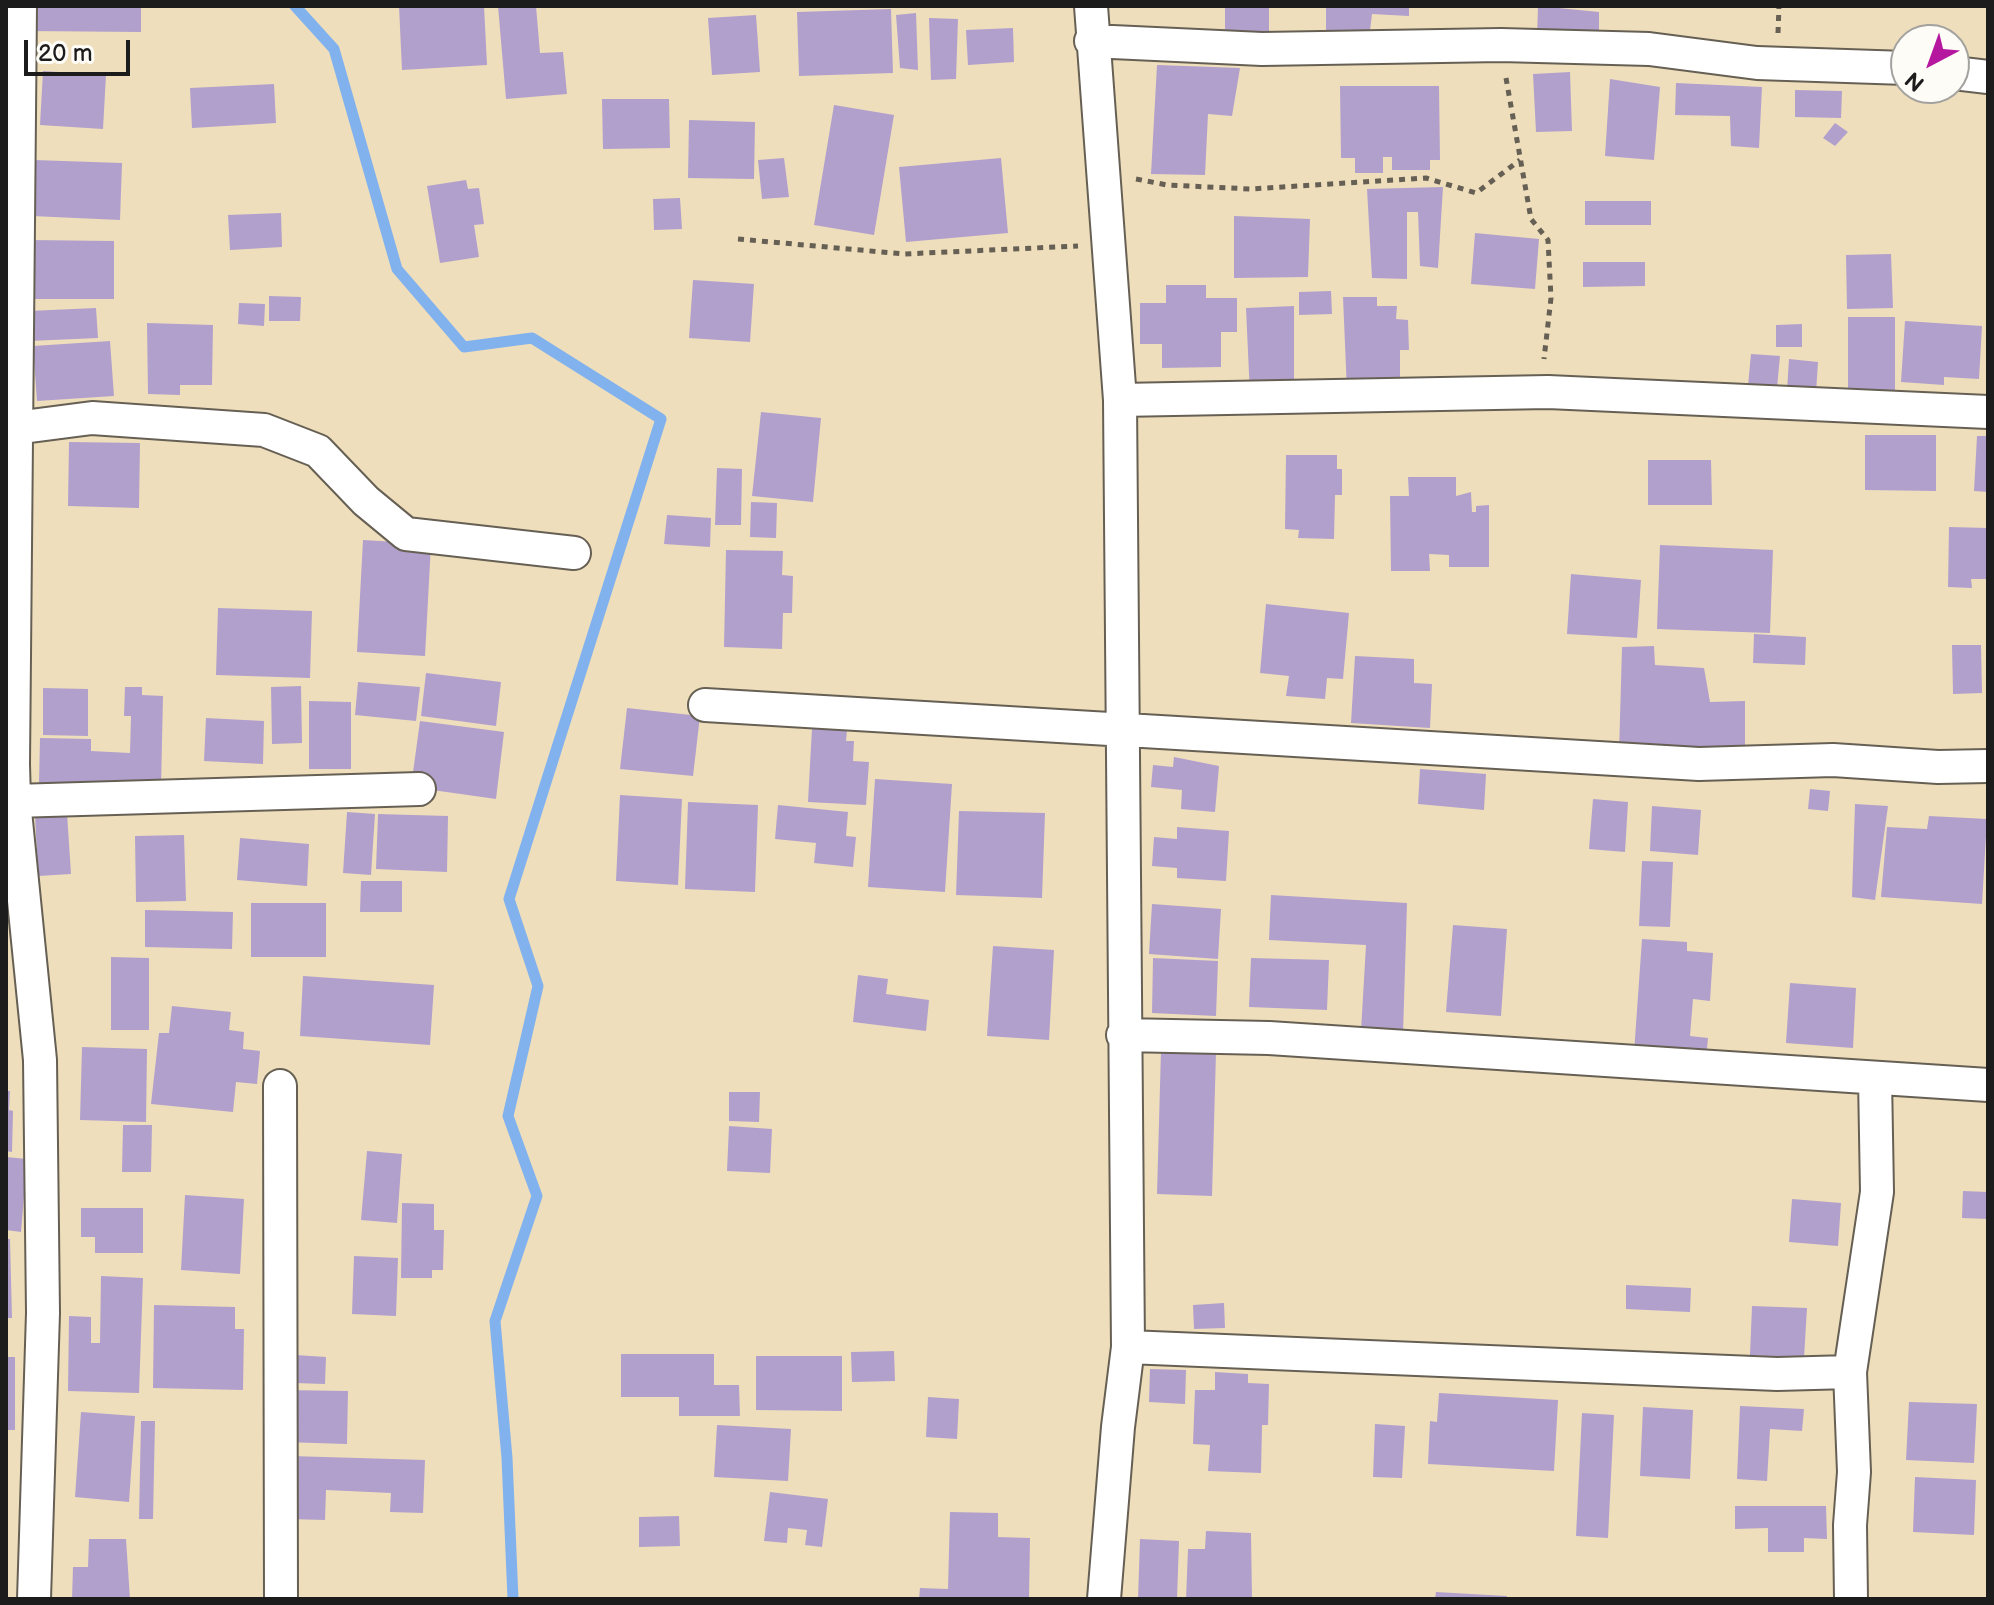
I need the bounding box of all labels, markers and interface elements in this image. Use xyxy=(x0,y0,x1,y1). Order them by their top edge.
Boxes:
scale bar xyxy=(28,24,134,74)
north arrow xyxy=(1890,24,1970,104)
text: 20 m xyxy=(38,39,93,68)
text: N xyxy=(1900,65,1930,97)

